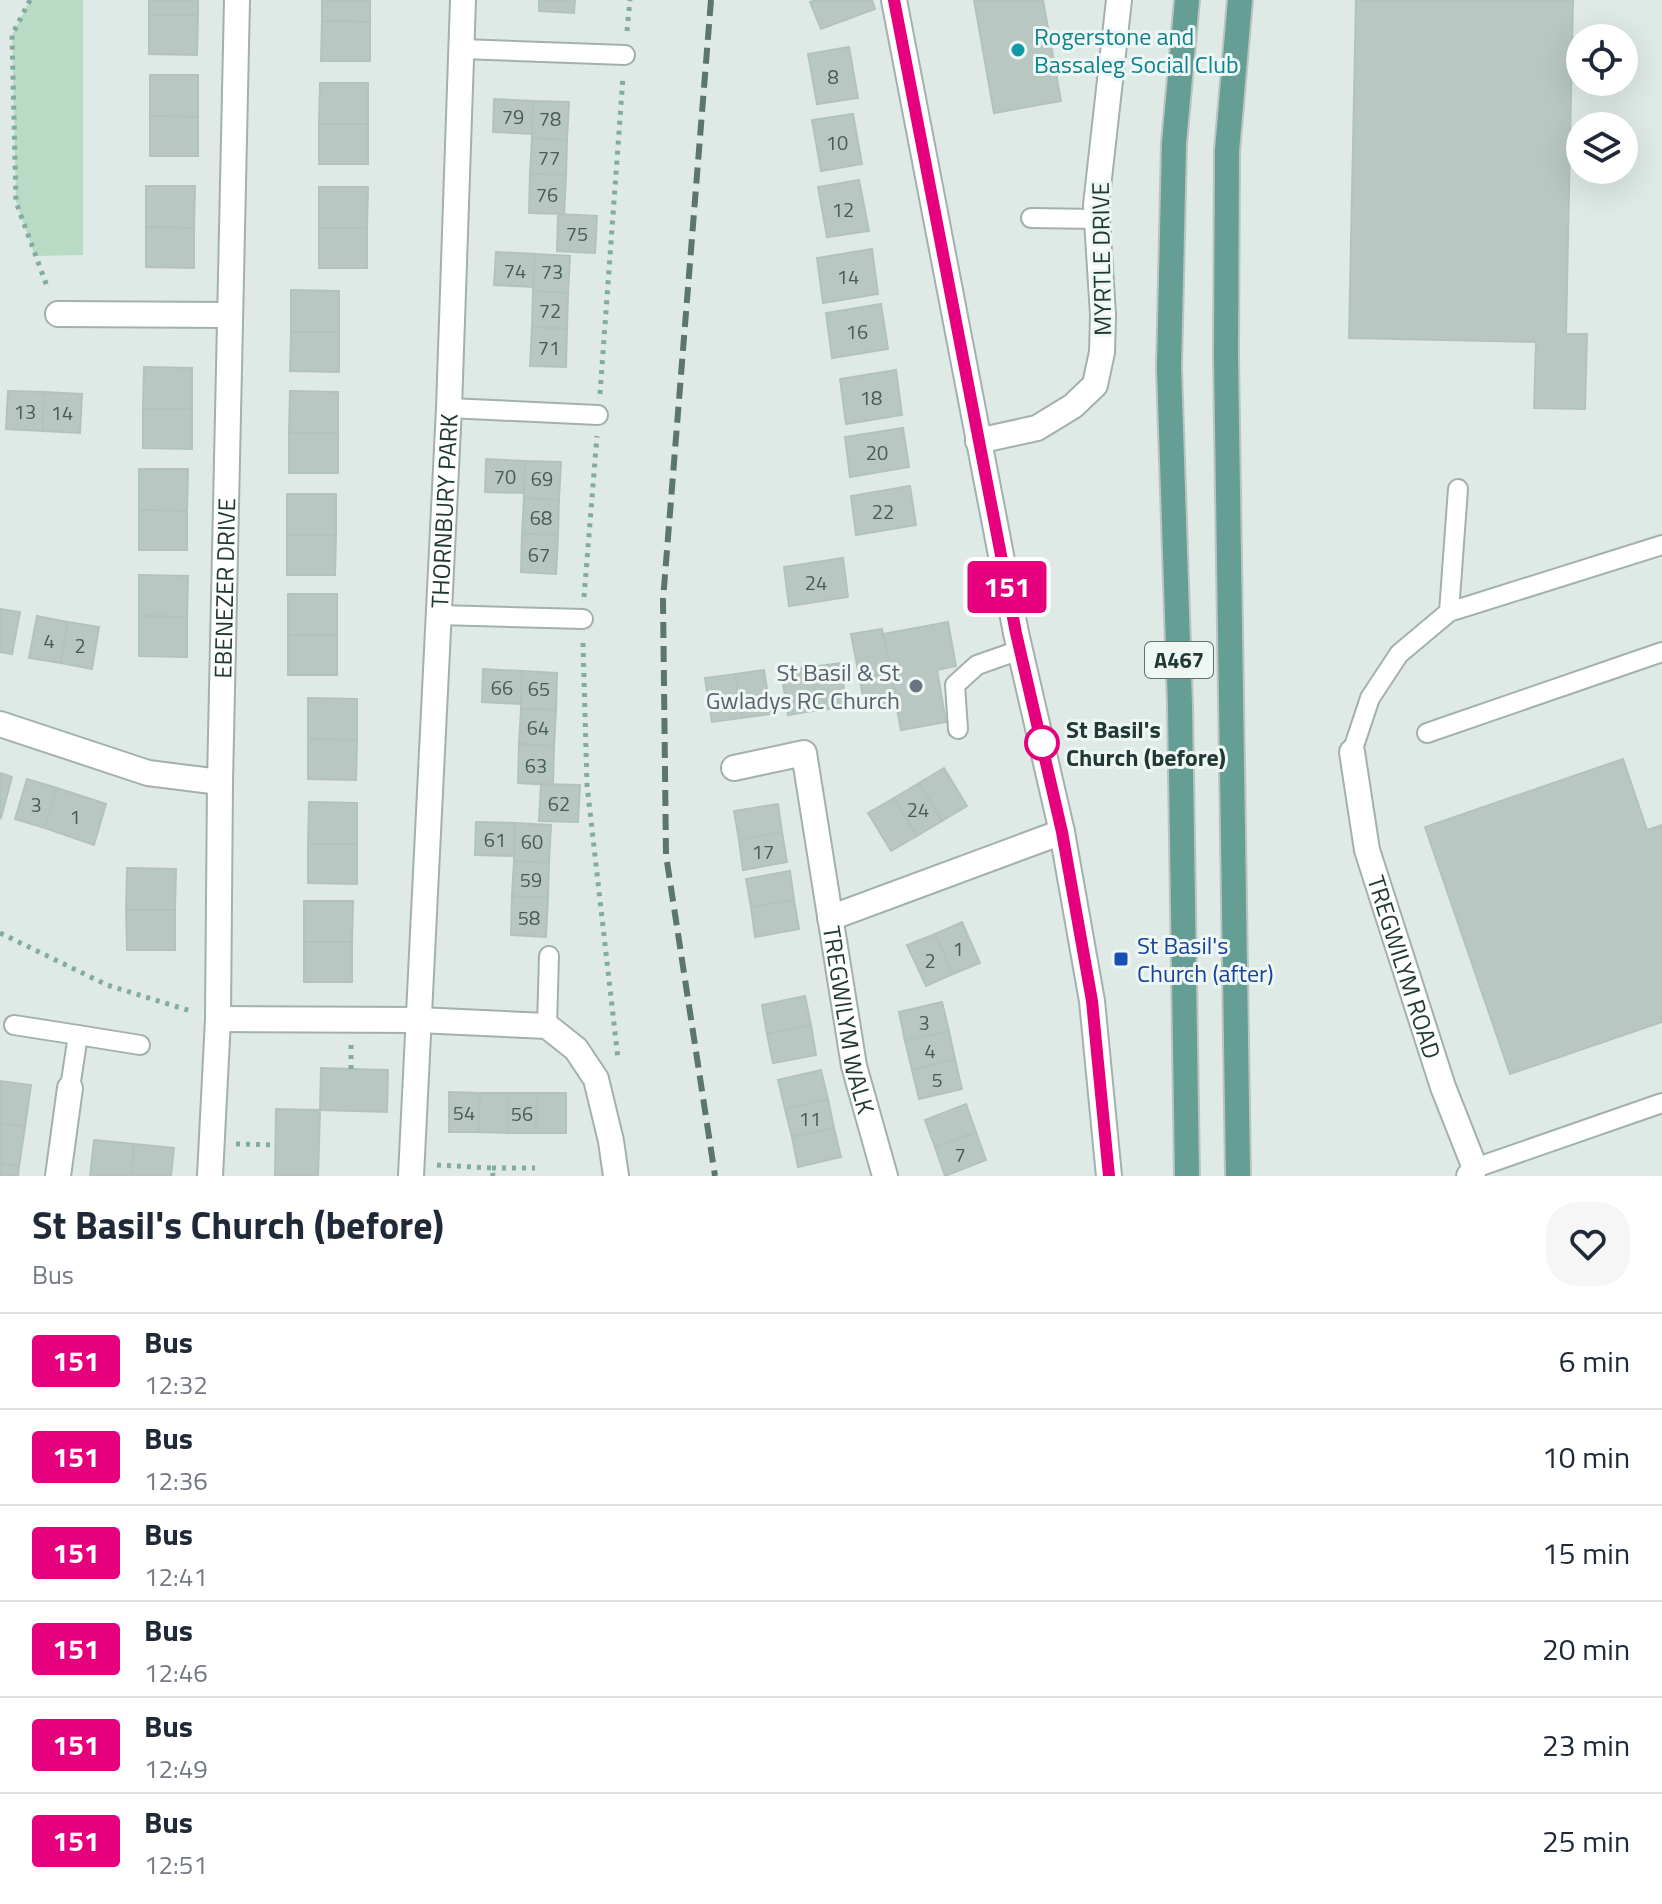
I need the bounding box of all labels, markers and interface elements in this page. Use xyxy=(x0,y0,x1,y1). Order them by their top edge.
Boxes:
place label: Rogerstone and Bassaleg Social Club xyxy=(1034,18,1239,82)
map controls xyxy=(1566,24,1638,184)
button: locate xyxy=(1566,24,1638,96)
marker: Rogerstone and Bassaleg Social Club xyxy=(1009,41,1027,59)
house number: 8 xyxy=(827,61,839,92)
house number: 79 xyxy=(502,101,524,132)
house number: 78 xyxy=(539,103,561,134)
button: layers xyxy=(1566,112,1638,184)
house number: 10 xyxy=(826,127,848,158)
house number: 77 xyxy=(538,142,560,173)
house number: 76 xyxy=(536,179,558,210)
street label: MYRTLE DRIVE xyxy=(1082,182,1120,336)
house number: 12 xyxy=(832,194,854,225)
house number: 75 xyxy=(566,218,588,249)
house number: 74 xyxy=(504,255,526,286)
house number: 73 xyxy=(541,256,563,287)
house number: 14 xyxy=(837,261,859,292)
house number: 72 xyxy=(539,295,561,326)
house number: 16 xyxy=(846,316,868,347)
house number: 71 xyxy=(538,332,560,363)
house number: 18 xyxy=(860,382,882,413)
house number: 13 xyxy=(14,396,36,427)
house number: 14 xyxy=(51,397,73,428)
street label: THORNBURY PARK xyxy=(421,412,467,609)
house number: 20 xyxy=(866,437,888,468)
house number: 70 xyxy=(494,461,516,492)
house number: 69 xyxy=(531,463,553,494)
house number: 22 xyxy=(872,496,894,527)
street label: EBENEZER DRIVE xyxy=(204,498,244,679)
house number: 68 xyxy=(530,502,552,533)
house number: 67 xyxy=(528,539,550,570)
line badge: 151 xyxy=(961,561,1053,613)
text: 151 xyxy=(983,565,1031,608)
house number: 24 xyxy=(805,567,827,598)
house number: 4 xyxy=(43,625,55,656)
house number: 2 xyxy=(74,630,86,661)
road number: A467 xyxy=(1145,642,1213,678)
place label: St Basil & St Gwladys RC Church xyxy=(706,654,901,718)
house number: 66 xyxy=(491,672,513,703)
house number: 65 xyxy=(528,673,550,704)
marker: St Basil & St Gwladys RC Church xyxy=(907,677,925,695)
place label: St Basil's Church (before) xyxy=(1066,711,1226,775)
house number: 64 xyxy=(527,712,549,743)
marker: St Basil's Church (before) xyxy=(1025,726,1059,760)
house number: 63 xyxy=(525,750,547,781)
house number: 62 xyxy=(548,788,570,819)
house number: 3 xyxy=(30,789,42,820)
house number: 24 xyxy=(907,794,929,825)
house number: 1 xyxy=(69,801,81,832)
house number: 61 xyxy=(484,824,506,855)
house number: 60 xyxy=(521,826,543,857)
house number: 17 xyxy=(752,836,774,867)
house number: 59 xyxy=(520,864,542,895)
street label: TREGWILYM ROAD xyxy=(1358,871,1451,1063)
house number: 58 xyxy=(518,902,540,933)
street label: TREGWILYM WALK xyxy=(814,923,885,1118)
place label: St Basil's Church (after) xyxy=(1137,927,1274,991)
house number: 1 xyxy=(952,933,964,964)
house number: 2 xyxy=(924,945,936,976)
marker: St Basil's Church (after) xyxy=(1112,950,1130,968)
house number: 3 xyxy=(918,1007,930,1038)
house number: 4 xyxy=(924,1035,936,1066)
house number: 5 xyxy=(931,1064,943,1095)
house number: 54 xyxy=(453,1097,475,1128)
house number: 56 xyxy=(511,1098,533,1129)
house number: 11 xyxy=(799,1103,821,1134)
house number: 7 xyxy=(954,1139,966,1170)
text: St Basil's Church (before) xyxy=(32,1196,444,1254)
button: heart xyxy=(1546,1202,1630,1286)
text: Bus xyxy=(32,1255,74,1294)
text: Bus xyxy=(144,1319,193,1365)
text: 6 min xyxy=(1559,1338,1630,1384)
text: 151 xyxy=(52,1339,100,1382)
text: 12:32 xyxy=(144,1365,208,1404)
text: Bus xyxy=(144,1415,193,1461)
text: 10 min xyxy=(1542,1434,1630,1480)
text: 151 xyxy=(52,1435,100,1478)
text: 12:36 xyxy=(144,1461,208,1500)
text: Bus xyxy=(144,1511,193,1557)
text: 15 min xyxy=(1542,1530,1630,1576)
text: 151 xyxy=(52,1531,100,1574)
text: 12:41 xyxy=(144,1557,208,1596)
text: Bus xyxy=(144,1607,193,1653)
text: 20 min xyxy=(1542,1626,1630,1672)
text: 151 xyxy=(52,1627,100,1670)
text: 12:46 xyxy=(144,1653,208,1692)
text: Bus xyxy=(144,1703,193,1749)
text: 23 min xyxy=(1542,1722,1630,1768)
text: 151 xyxy=(52,1723,100,1766)
text: 12:49 xyxy=(144,1749,208,1788)
text: Bus xyxy=(144,1799,193,1845)
text: 25 min xyxy=(1542,1818,1630,1864)
text: 151 xyxy=(52,1819,100,1862)
text: 12:51 xyxy=(144,1845,208,1884)

